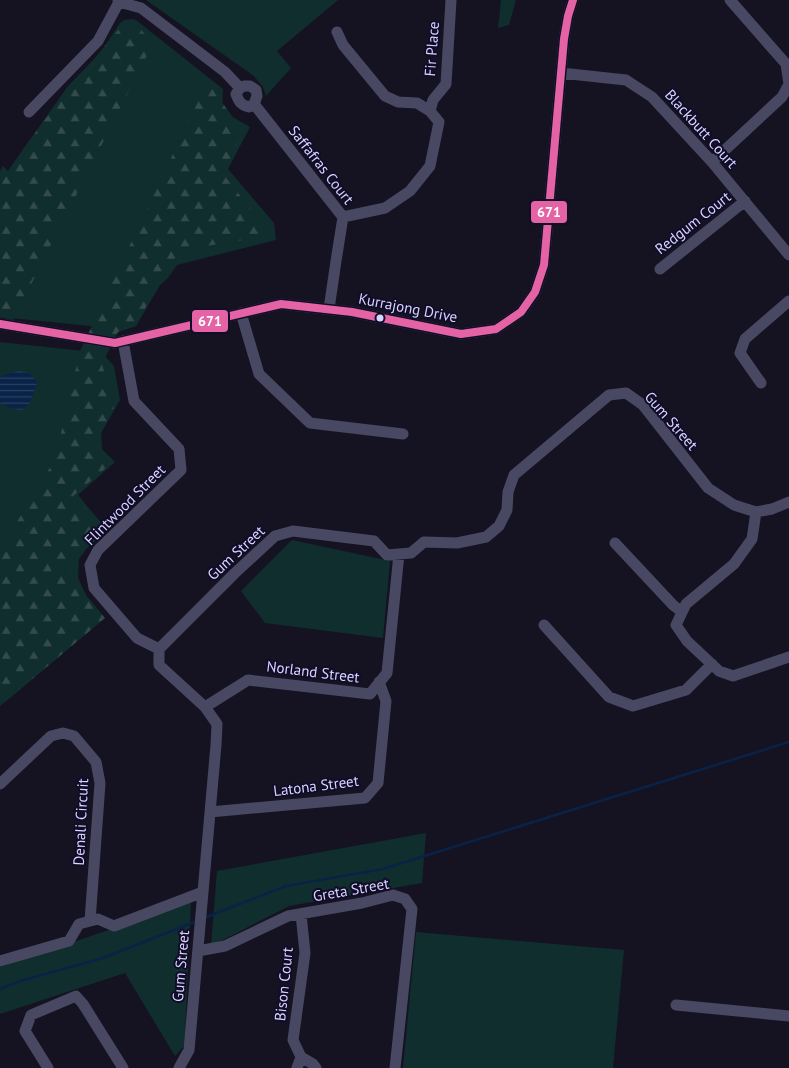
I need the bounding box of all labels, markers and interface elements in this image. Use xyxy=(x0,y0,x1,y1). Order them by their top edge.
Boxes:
street label: Fir Place xyxy=(420,21,443,77)
street label: Blackbutt Court xyxy=(661,85,742,172)
street label: Saffafras Court xyxy=(285,121,358,208)
street label: Redgum Court xyxy=(651,187,734,258)
line badge: 671 xyxy=(530,200,568,224)
text: 671 xyxy=(537,203,561,221)
street label: Kurrajong Drive xyxy=(357,289,459,326)
line badge: 671 xyxy=(191,309,229,333)
text: 671 xyxy=(198,312,222,330)
unlabelled marker xyxy=(375,313,385,323)
street label: Gum Street xyxy=(641,387,702,454)
street label: Flintwood Street xyxy=(80,460,169,549)
street label: Gum Street xyxy=(203,521,268,584)
street label: Norland Street xyxy=(265,656,361,687)
street label: Latona Street xyxy=(272,771,360,800)
street label: Denali Circuit xyxy=(69,778,92,866)
street label: Greta Street xyxy=(311,873,390,906)
street label: Gum Street xyxy=(168,929,193,1003)
street label: Bison Court xyxy=(270,946,297,1022)

